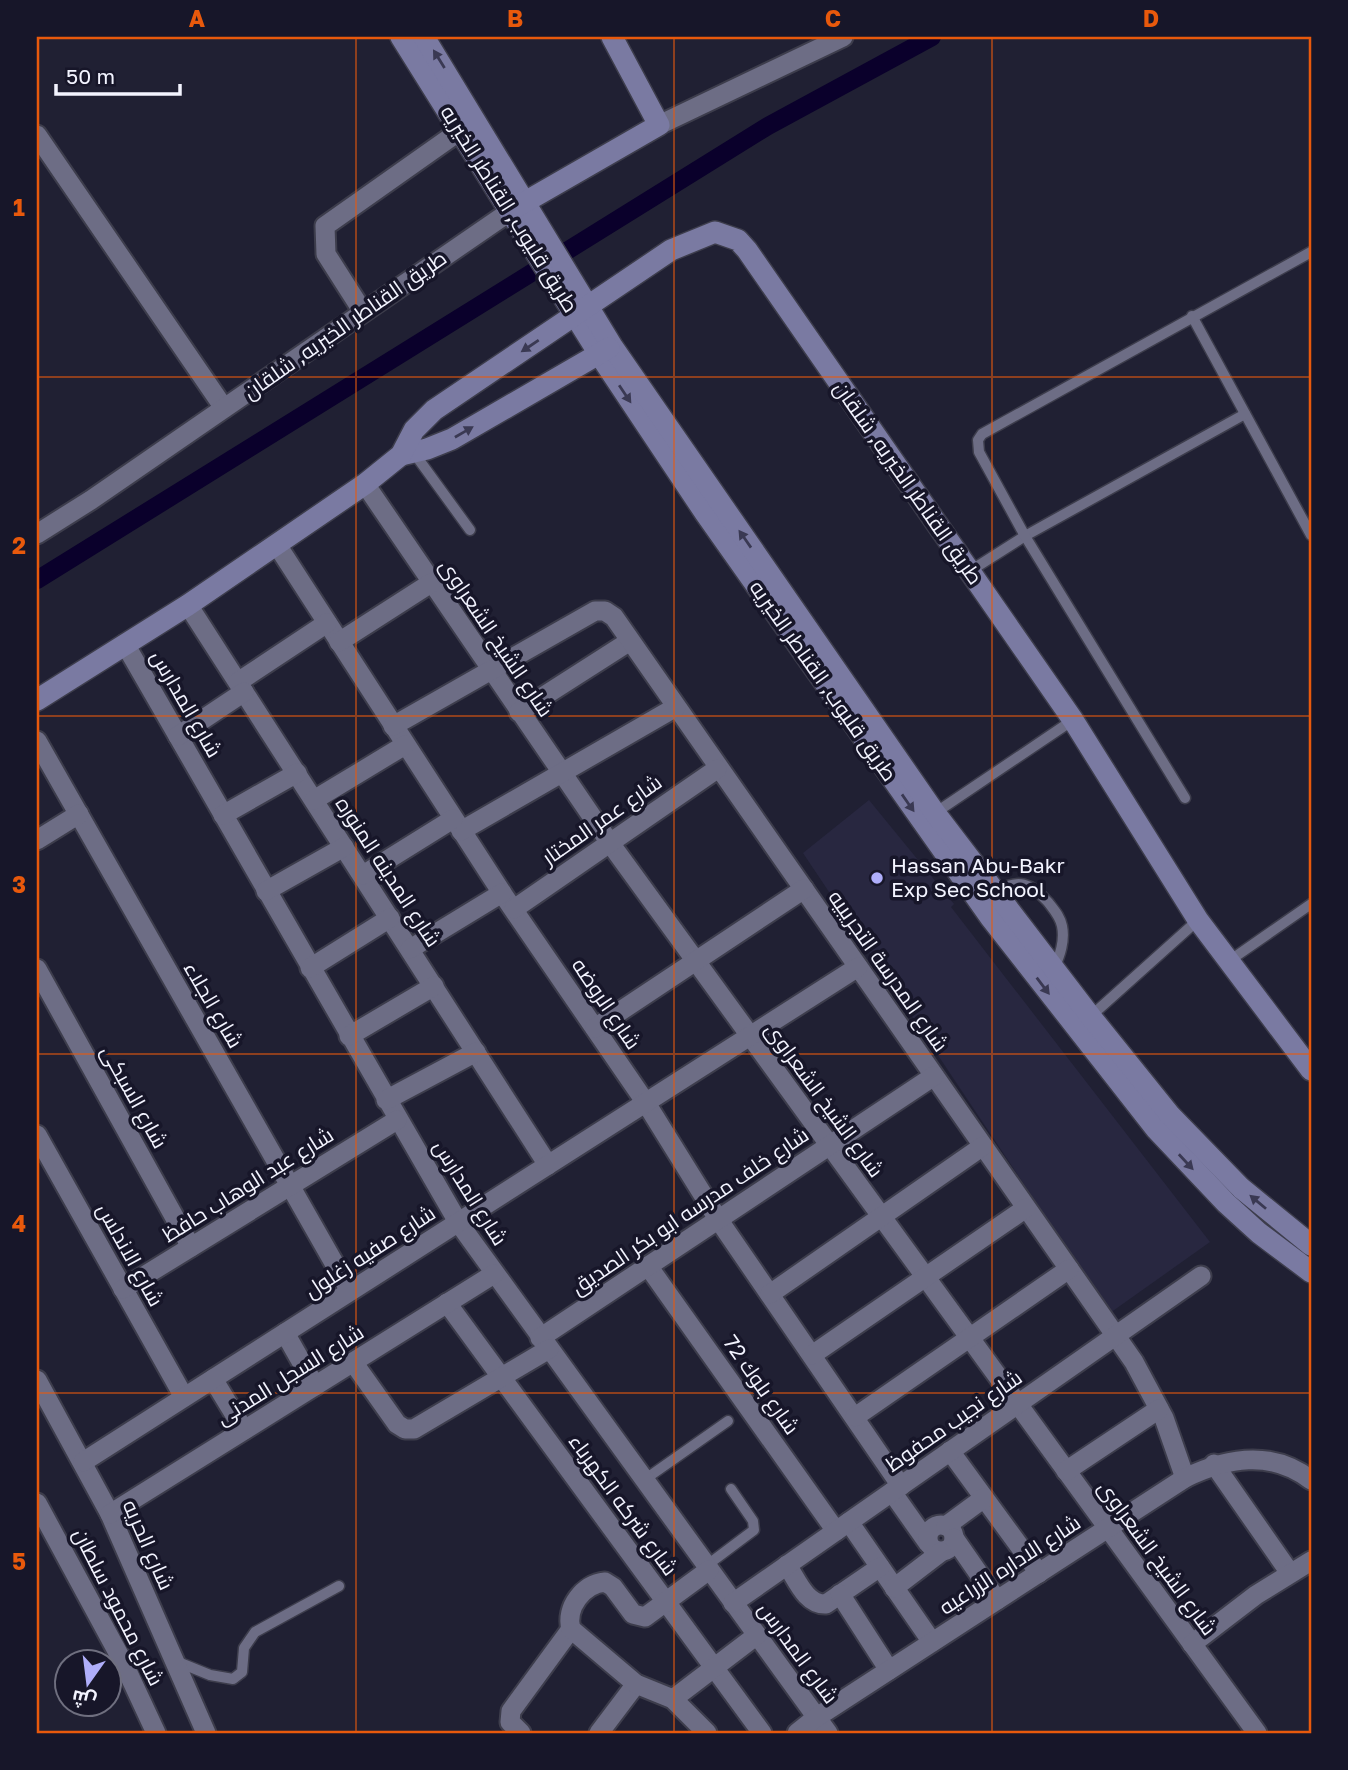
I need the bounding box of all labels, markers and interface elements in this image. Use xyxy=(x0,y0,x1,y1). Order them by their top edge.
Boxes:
text: A xyxy=(189,4,206,32)
text: B xyxy=(507,4,523,32)
text: C xyxy=(825,4,841,32)
text: D xyxy=(1143,4,1159,32)
one-way arrow xyxy=(432,49,445,69)
scale bar xyxy=(56,52,180,96)
text: 50 m xyxy=(66,63,115,89)
street label: طريق قليوب, القناطر الخيريه xyxy=(435,100,584,317)
text: 1 xyxy=(13,193,25,221)
street label: طريق القناطر الخيريه, شلقان xyxy=(238,244,452,405)
one-way arrow xyxy=(521,339,540,352)
street label: طريق القناطر الخيريه, شلقان xyxy=(828,376,989,590)
one-way arrow xyxy=(618,385,632,403)
one-way arrow xyxy=(455,426,474,438)
one-way arrow xyxy=(738,530,752,548)
text: 2 xyxy=(12,531,26,559)
street label: شارع الشيخ الشعراوى xyxy=(433,553,559,723)
street label: طريق قليوب, القناطر الخيريه xyxy=(744,575,903,786)
street label: شارع المدارس xyxy=(144,645,228,763)
street label: شارع عمر المختار xyxy=(536,768,667,872)
street label: شارع المدينه المنوره xyxy=(329,792,447,952)
one-way arrow xyxy=(901,793,914,812)
place label: Hassan Abu-Bakr Exp Sec School xyxy=(891,852,1065,902)
text: 3 xyxy=(12,870,26,898)
marker: Hassan Abu-Bakr Exp Sec School xyxy=(869,870,885,886)
street label: شارع المدرسة التجريبيه xyxy=(822,885,954,1057)
street label: شارع الروضه xyxy=(565,953,647,1055)
street label: شارع الجلاء xyxy=(177,957,249,1053)
one-way arrow xyxy=(1035,976,1050,994)
street label: شارع الشيخ الشعراوى xyxy=(758,1017,890,1183)
street label: شارع السبكى xyxy=(94,1040,174,1154)
street label: شارع عبد الوهاب حافظ xyxy=(157,1121,339,1249)
street label: شارع خلف مدرسه ابو بكر الصديق xyxy=(566,1121,814,1301)
street label: شارع المدارس xyxy=(426,1135,514,1251)
one-way arrow xyxy=(1178,1153,1194,1171)
one-way arrow xyxy=(1249,1194,1267,1210)
street label: شارع الاندلس xyxy=(90,1198,170,1312)
street label: شارع صفيه زغلول xyxy=(299,1199,441,1305)
text: 4 xyxy=(12,1209,26,1237)
street label: شارع السجل المدنى xyxy=(211,1318,369,1432)
street label: شارع بلوك 72 xyxy=(717,1330,805,1440)
street label: شارع نجيب محفوظ xyxy=(880,1363,1028,1479)
street label: شارع شركه الكهرباء xyxy=(562,1429,684,1581)
street label: شارع الشيخ الشعراوى xyxy=(1091,1475,1223,1641)
street label: شارع الحريه xyxy=(116,1496,180,1594)
street label: شارع الاداره الزراعيه xyxy=(934,1509,1086,1621)
street label: شارع محمود سلطان xyxy=(66,1523,170,1691)
text: 5 xyxy=(12,1547,26,1575)
street label: شارع المدارس xyxy=(752,1596,844,1710)
north arrow xyxy=(52,1648,122,1718)
text: ش xyxy=(69,1685,99,1714)

